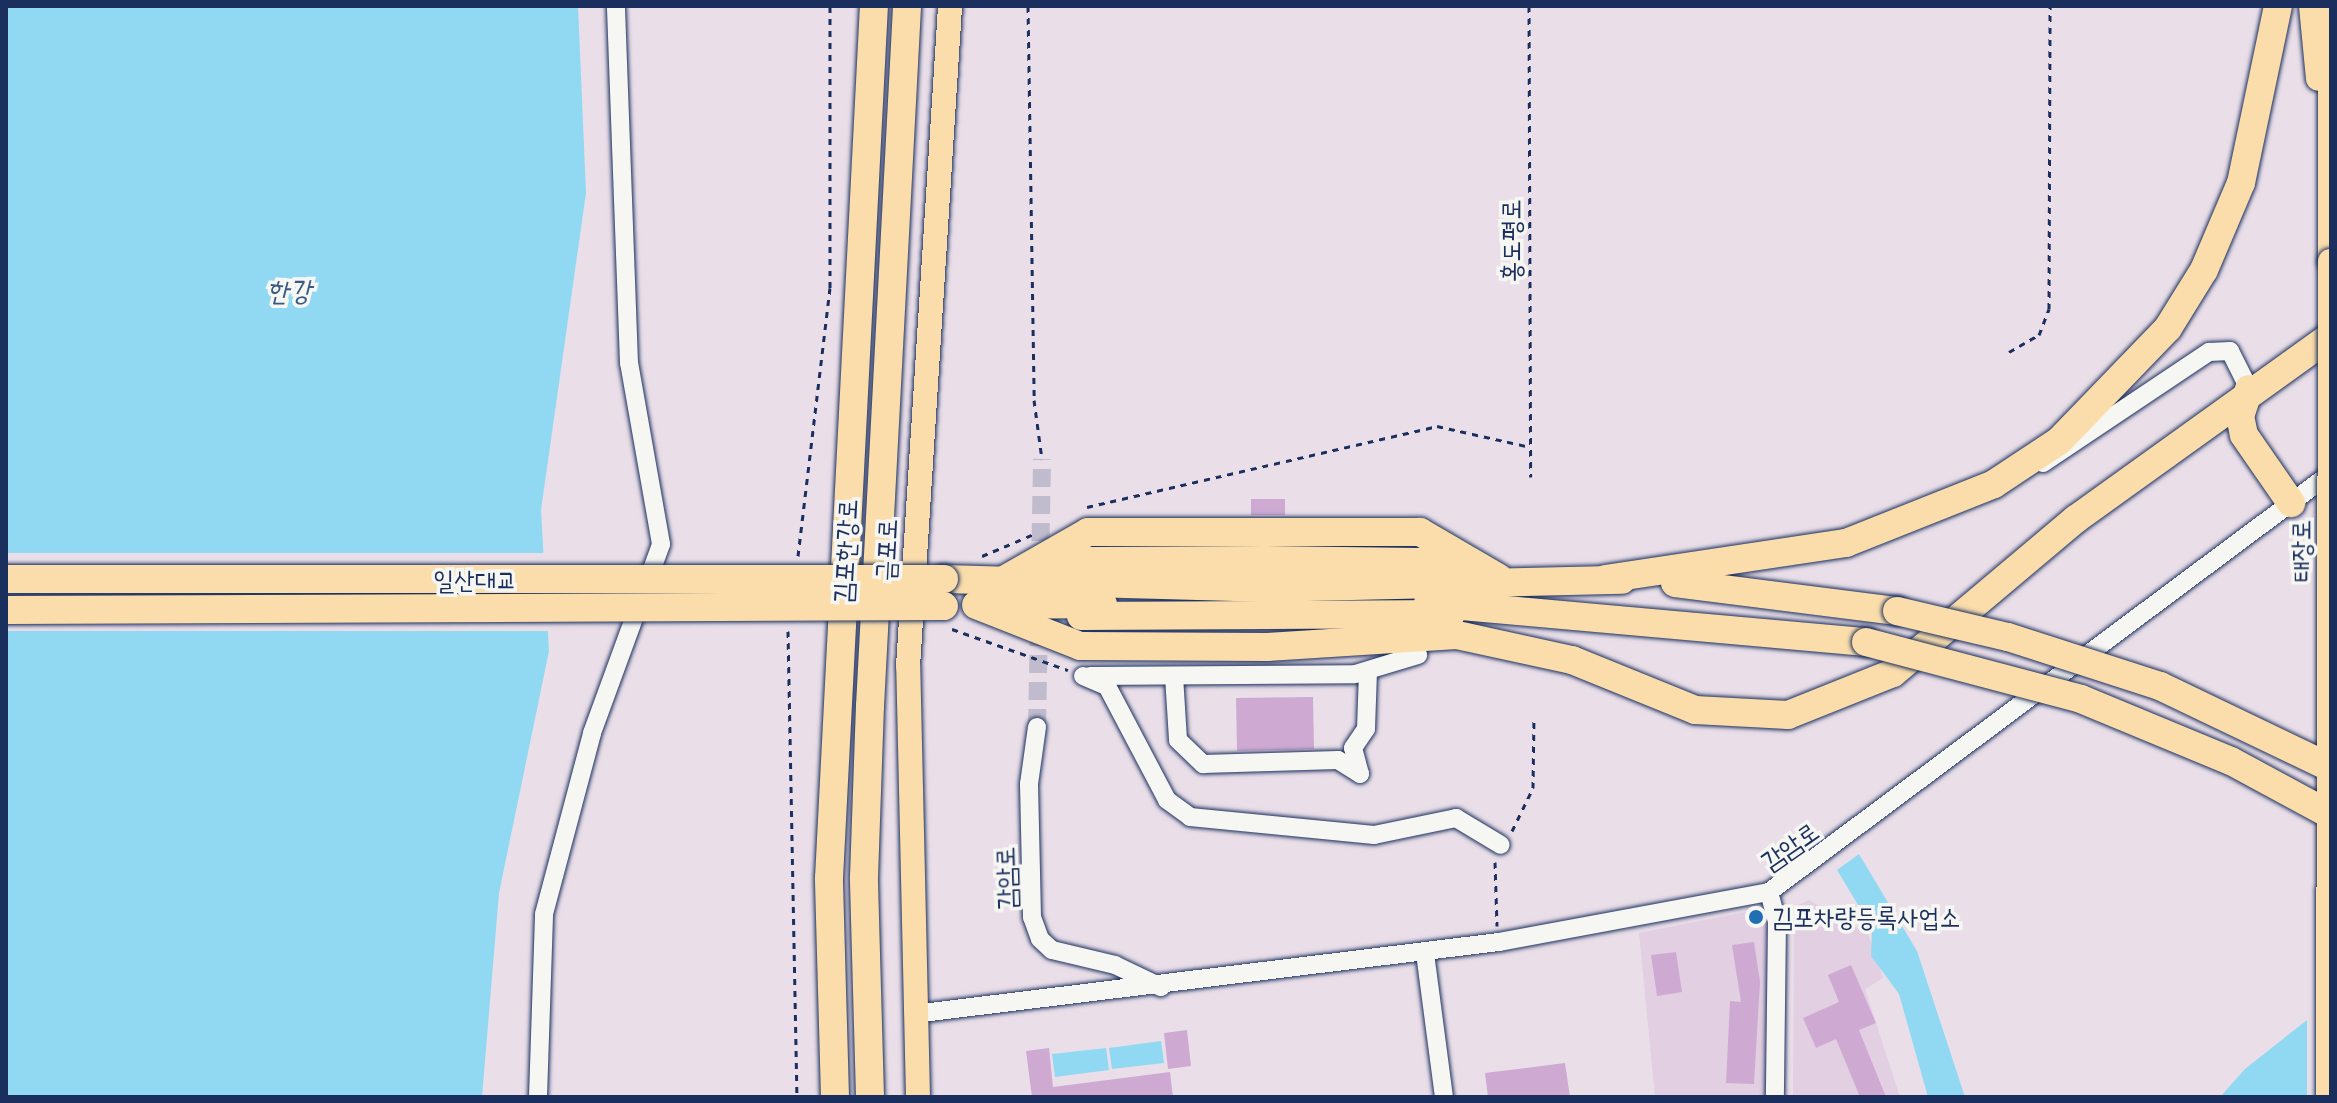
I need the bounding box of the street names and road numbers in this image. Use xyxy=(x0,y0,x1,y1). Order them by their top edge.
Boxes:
street label: 홍도평로 xyxy=(1495,199,1527,283)
street label: 김포한강로 xyxy=(827,498,863,604)
street label: 금포로 xyxy=(869,518,903,582)
street label: 태장로 xyxy=(2285,520,2317,582)
street label: 일산대교 xyxy=(433,564,517,596)
street label: 감암로 xyxy=(1755,815,1825,877)
street label: 감암로 xyxy=(989,846,1023,910)

